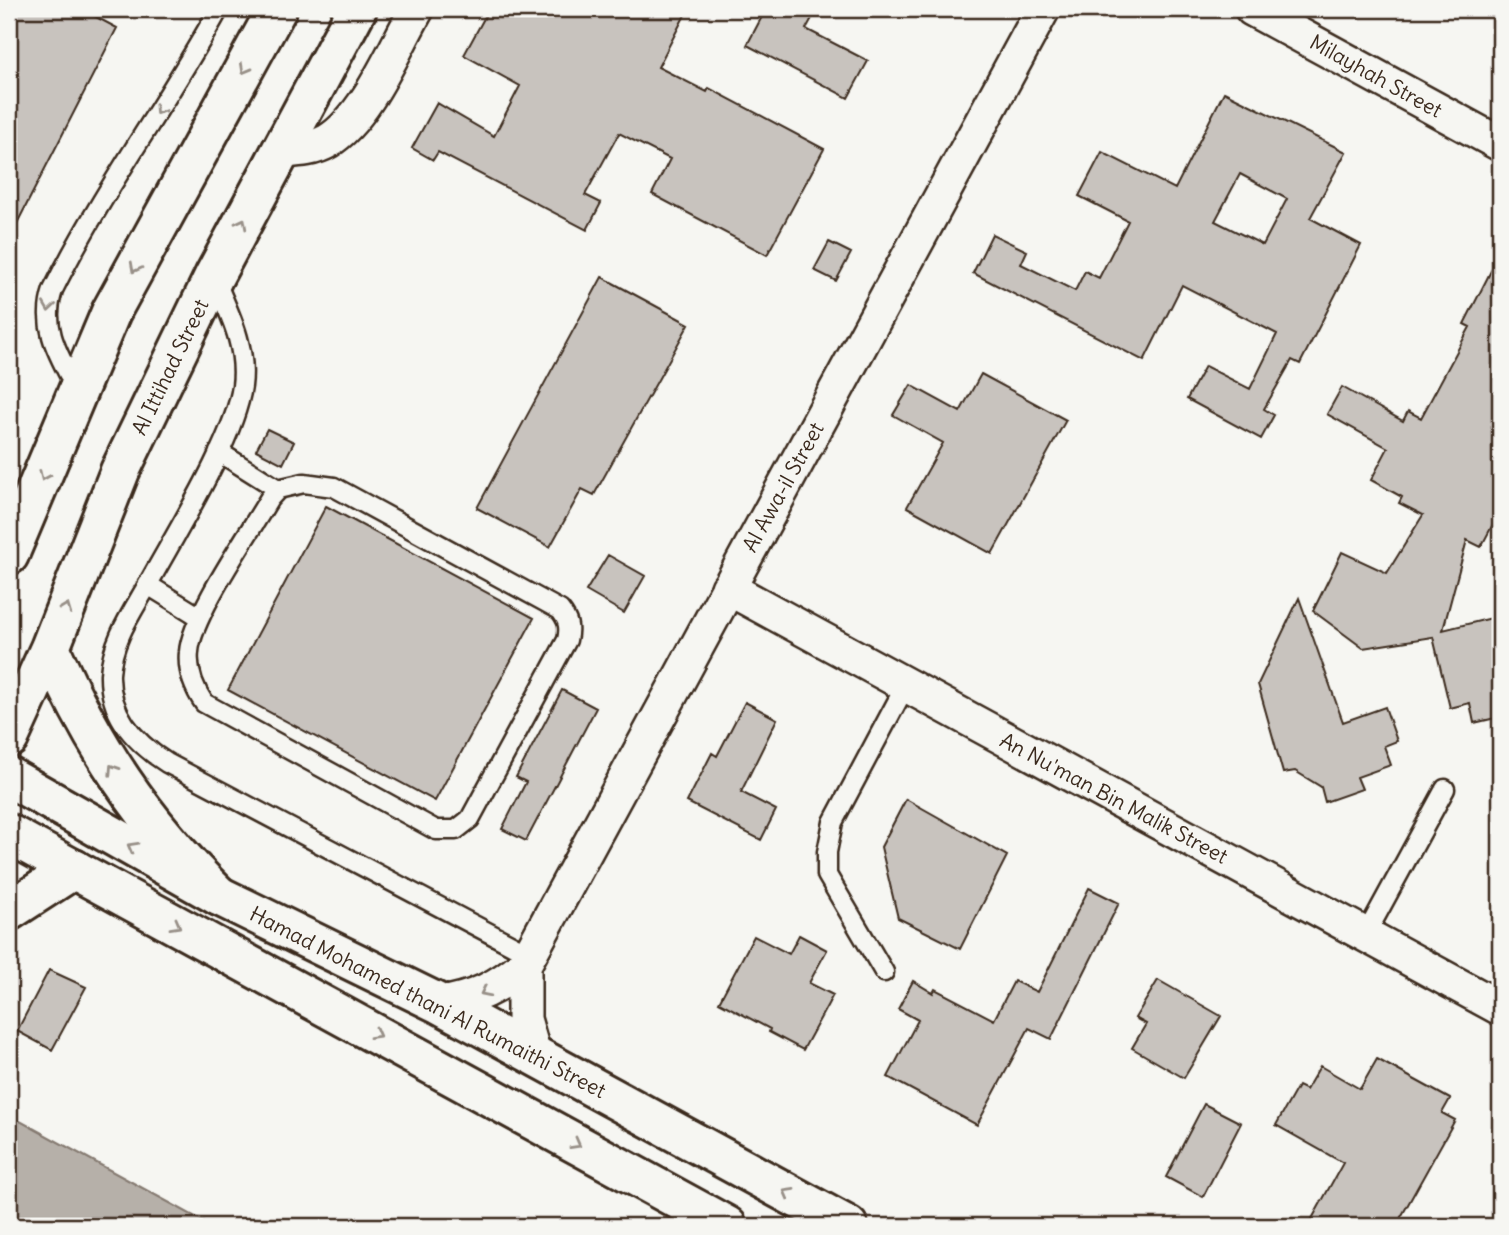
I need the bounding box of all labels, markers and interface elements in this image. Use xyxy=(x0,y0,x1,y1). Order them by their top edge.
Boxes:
street label: Milayhah Street xyxy=(1305,28,1447,124)
one-way arrow xyxy=(239,61,253,74)
one-way arrow xyxy=(155,102,168,115)
one-way arrow xyxy=(234,218,247,230)
one-way arrow xyxy=(130,261,143,273)
street label: Al Ittihad Street xyxy=(125,295,215,439)
one-way arrow xyxy=(42,301,57,313)
street label: Al Awa-il Street xyxy=(736,417,830,557)
one-way arrow xyxy=(38,469,52,481)
one-way arrow xyxy=(58,603,72,615)
street label: An Nu'man Bin Malik Street xyxy=(995,726,1233,870)
one-way arrow xyxy=(108,764,121,777)
one-way arrow xyxy=(127,842,139,855)
street label: Hamad Mohamed thani Al Rumaithi Street xyxy=(245,900,611,1104)
one-way arrow xyxy=(169,917,181,931)
one-way arrow xyxy=(480,983,493,997)
one-way arrow xyxy=(369,1026,381,1040)
one-way arrow xyxy=(568,1135,581,1149)
one-way arrow xyxy=(783,1188,795,1202)

